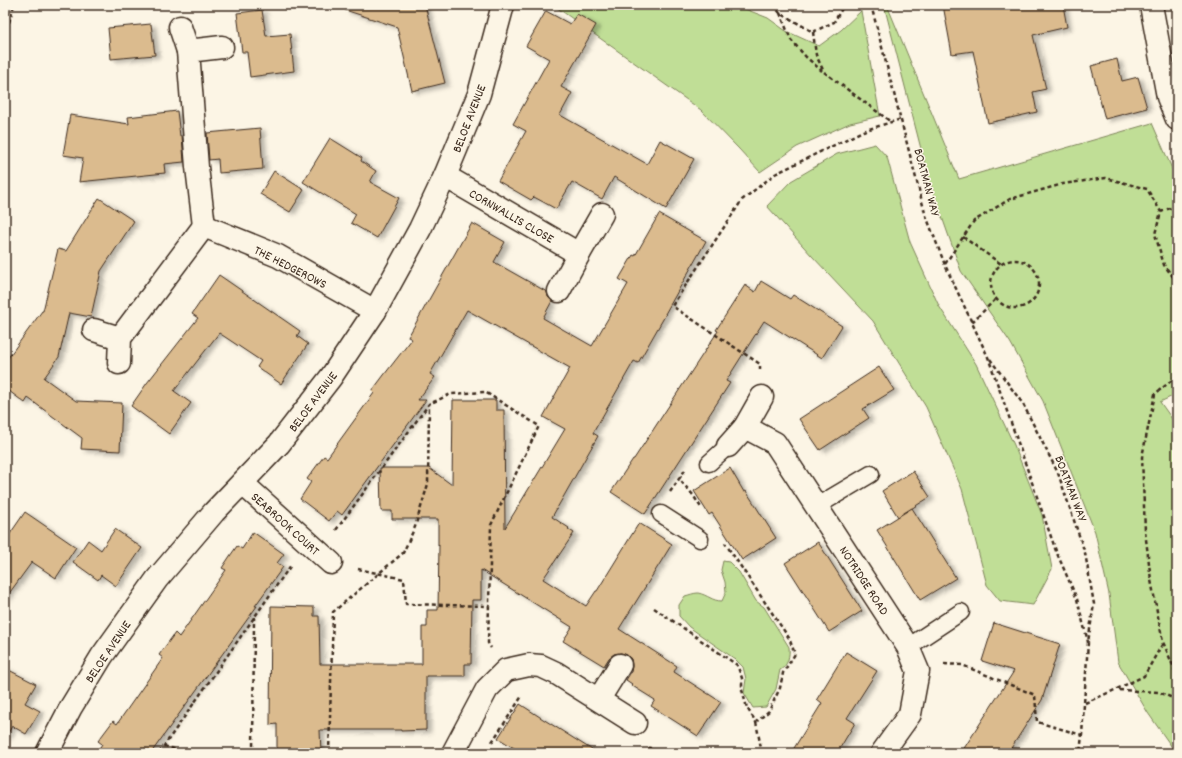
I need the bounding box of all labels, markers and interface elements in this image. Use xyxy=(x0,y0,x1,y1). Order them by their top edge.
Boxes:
street label: BELOE AVENUE xyxy=(449,82,492,156)
street label: BOATMAN WAY xyxy=(907,147,944,220)
street label: CORNWALLIS CLOSE xyxy=(465,185,557,249)
street label: THE HEDGEROWS xyxy=(250,242,330,295)
street label: BELOE AVENUE xyxy=(285,368,343,437)
street label: BOATMAN WAY xyxy=(1048,453,1091,526)
street label: SEABROOK COURT xyxy=(246,489,323,561)
street label: NOTRIDGE ROAD xyxy=(833,543,893,620)
street label: BELOE AVENUE xyxy=(81,617,137,687)

